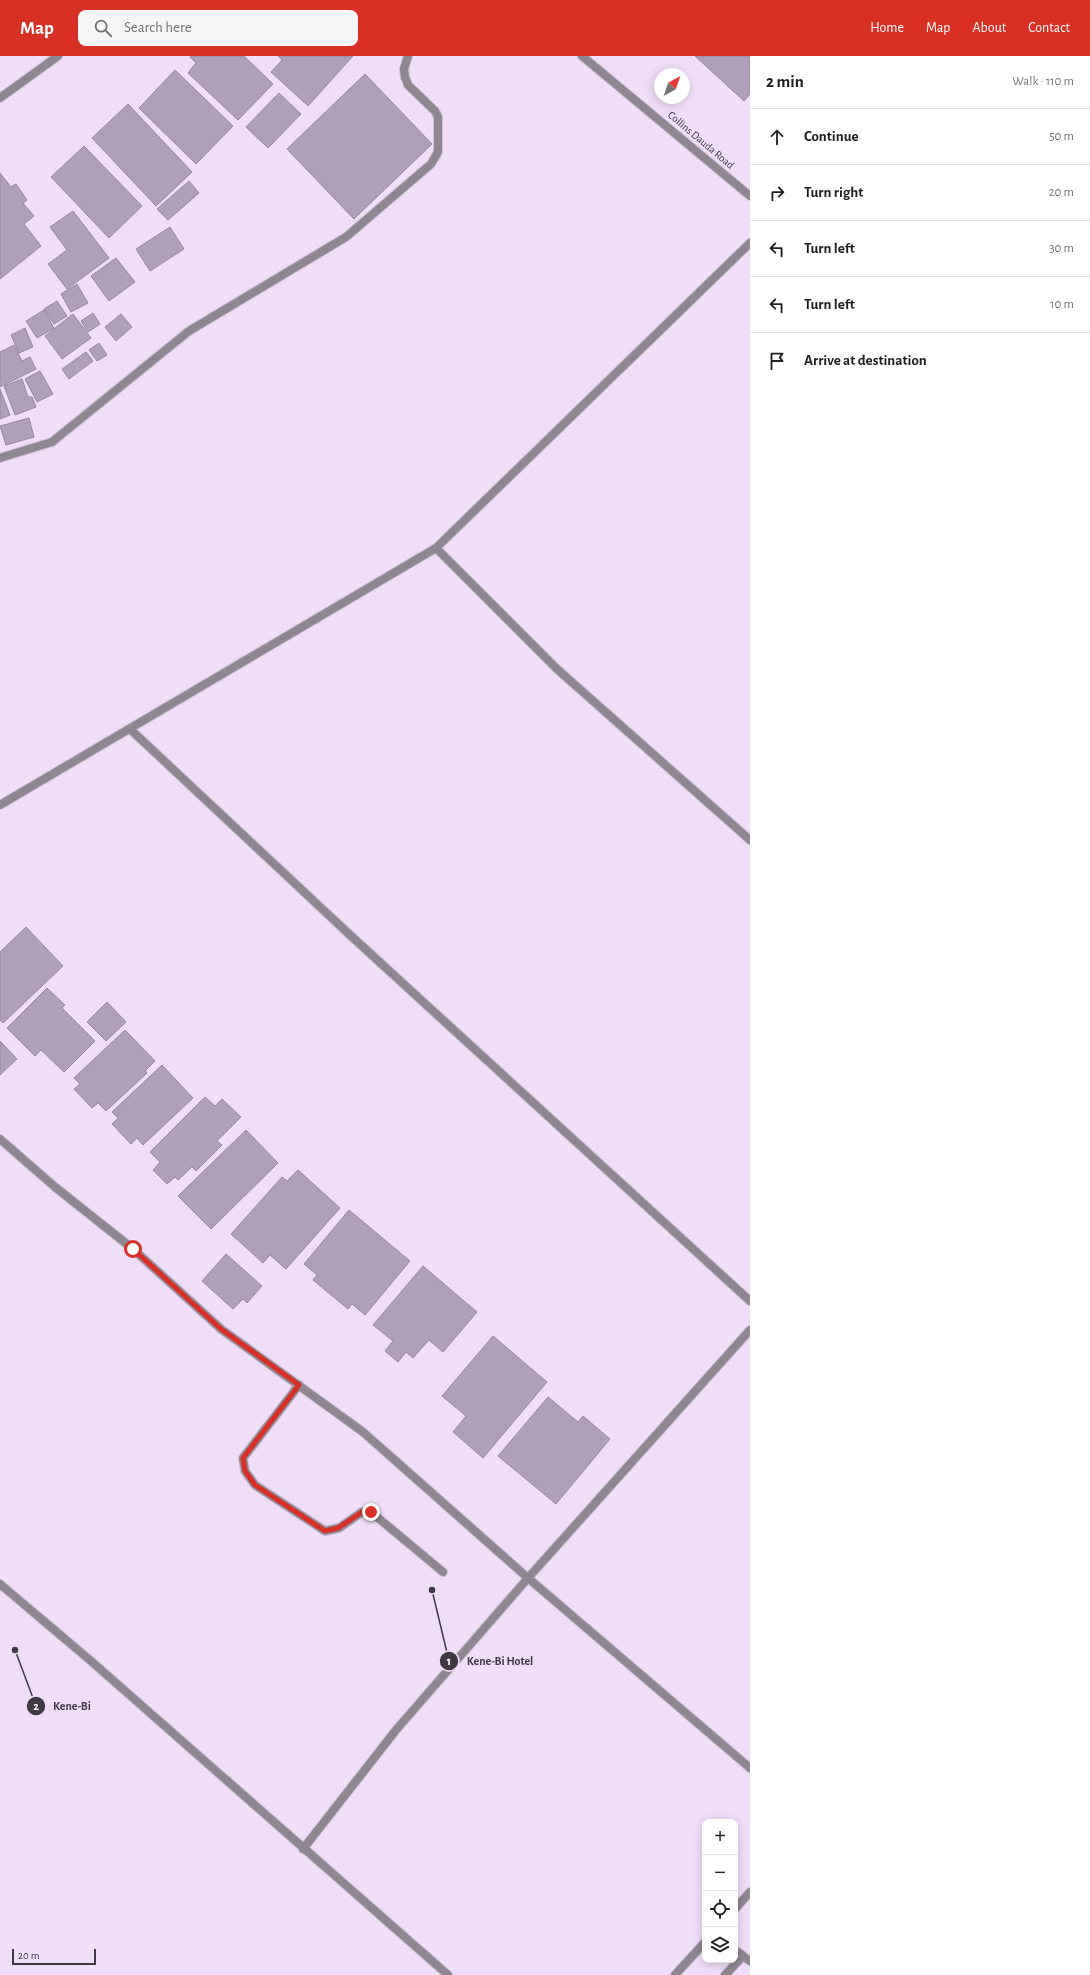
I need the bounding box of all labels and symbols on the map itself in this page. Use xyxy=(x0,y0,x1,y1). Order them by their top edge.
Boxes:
north arrow xyxy=(654,68,690,104)
street label: Collins Dauda Road xyxy=(666,109,736,171)
route start xyxy=(124,1240,142,1258)
route end xyxy=(362,1503,380,1521)
callout: Kene-Bi Hotel xyxy=(439,1649,541,1673)
text: 1 xyxy=(447,1655,451,1667)
text: Kene-Bi Hotel xyxy=(467,1655,533,1667)
callout: Kene-Bi xyxy=(26,1694,99,1718)
text: 2 xyxy=(33,1700,39,1712)
text: Kene-Bi xyxy=(53,1700,91,1712)
scale bar xyxy=(12,1947,96,1966)

